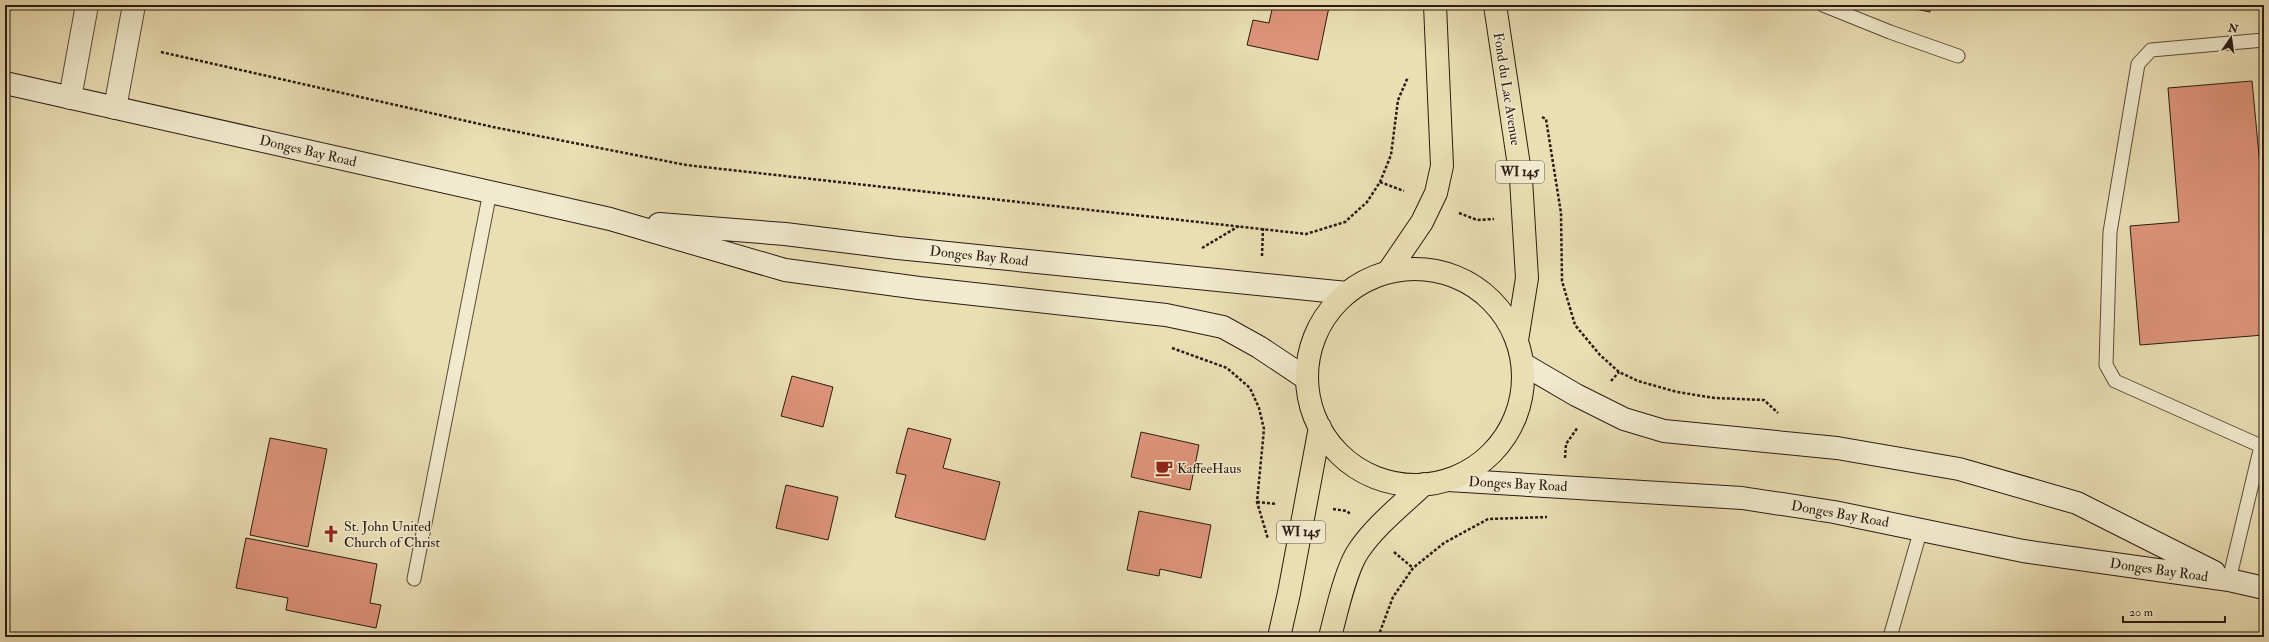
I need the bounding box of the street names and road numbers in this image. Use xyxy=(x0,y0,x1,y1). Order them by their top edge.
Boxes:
street label: Fond du Lac Avenue xyxy=(1490,31,1524,147)
street label: Donges Bay Road xyxy=(258,132,358,171)
road number: WI 145 xyxy=(1496,161,1544,183)
street label: Donges Bay Road xyxy=(929,242,1029,271)
street label: Donges Bay Road xyxy=(1468,473,1568,496)
street label: Donges Bay Road xyxy=(1790,497,1890,532)
road number: WI 145 xyxy=(1277,521,1325,543)
street label: Donges Bay Road xyxy=(2109,555,2209,586)

